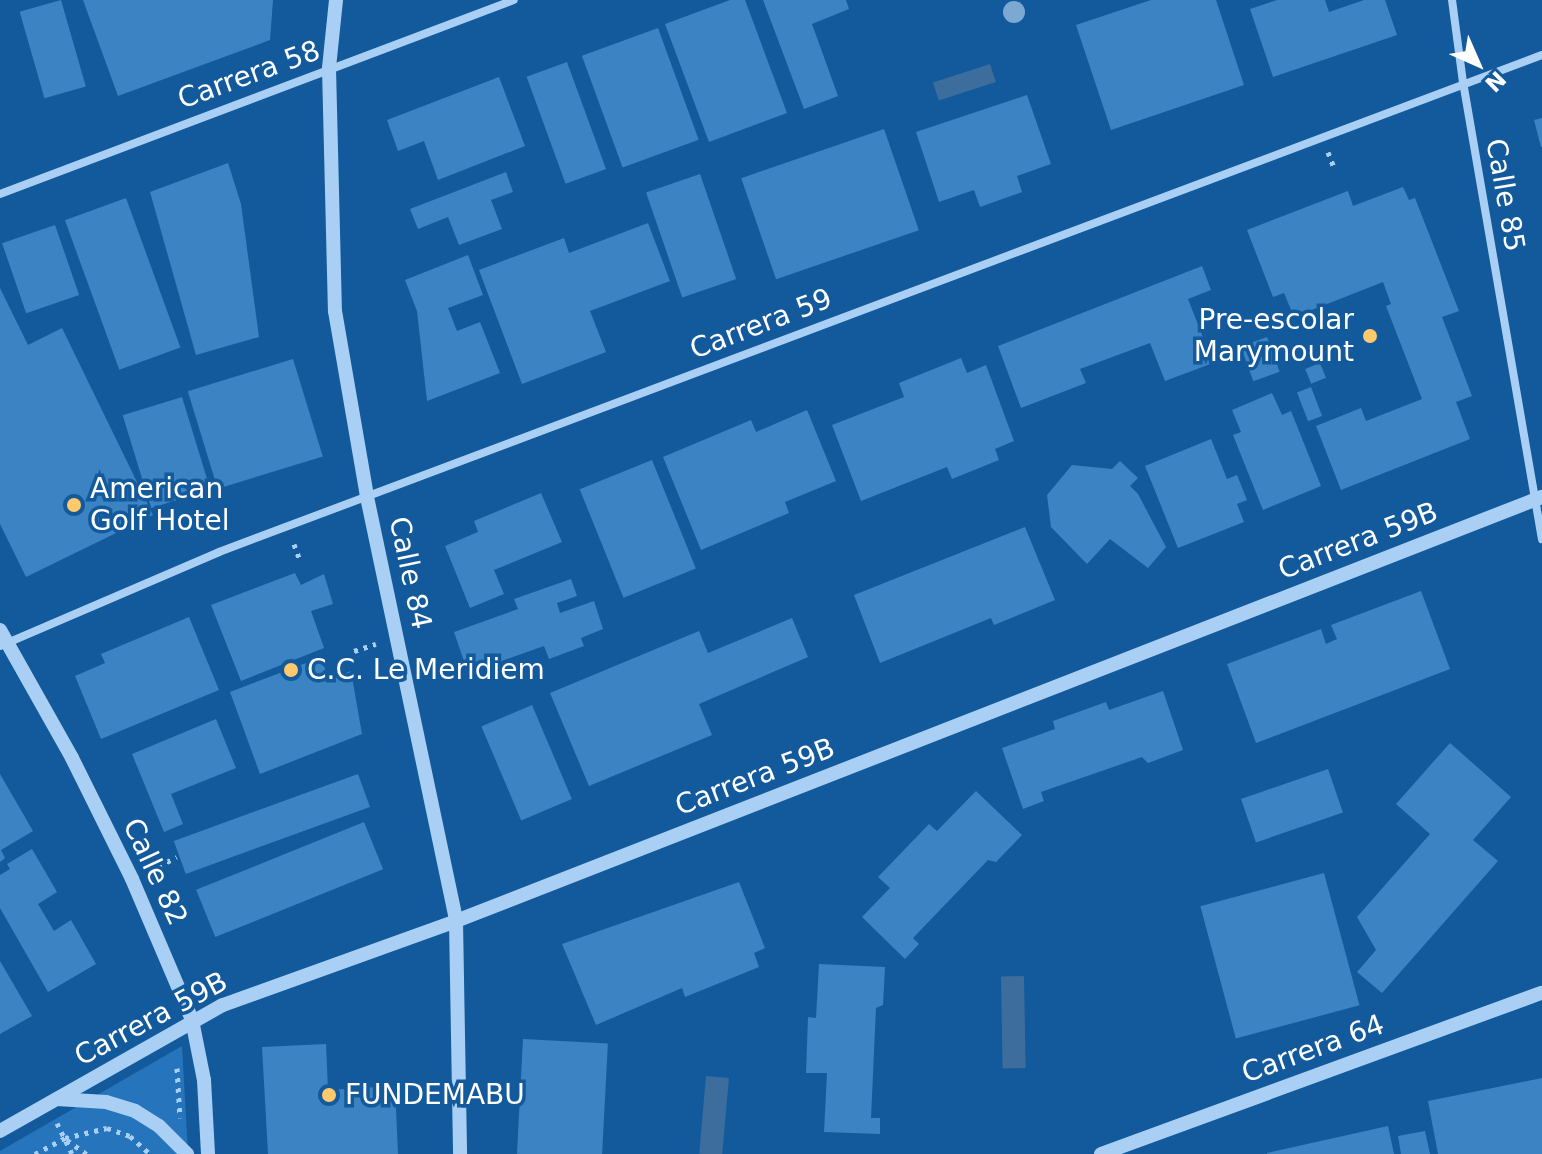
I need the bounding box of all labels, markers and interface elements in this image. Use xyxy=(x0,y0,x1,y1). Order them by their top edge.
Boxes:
north arrow xyxy=(1438,24,1518,104)
street label: Carrera 58 xyxy=(173,34,325,116)
text: N xyxy=(1480,66,1511,97)
street label: Calle 85 xyxy=(1479,136,1531,254)
street label: Carrera 59 xyxy=(685,282,837,366)
place label: Pre-escolar Marymount xyxy=(1194,303,1354,369)
marker: Pre-escolar Marymount xyxy=(1361,327,1379,345)
place label: American Golf Hotel xyxy=(90,472,230,538)
street label: Carrera 59B xyxy=(1273,495,1443,587)
marker: American Golf Hotel xyxy=(65,496,83,514)
street label: Calle 84 xyxy=(382,514,438,632)
place label: C.C. Le Meridiem xyxy=(307,653,545,687)
marker: C.C. Le Meridiem xyxy=(282,661,300,679)
street label: Carrera 59B xyxy=(670,731,840,823)
street label: Calle 82 xyxy=(116,813,194,931)
street label: Carrera 59B xyxy=(69,965,233,1073)
street label: Carrera 64 xyxy=(1237,1008,1389,1090)
place label: FUNDEMABU xyxy=(345,1078,525,1112)
marker: FUNDEMABU xyxy=(320,1086,338,1104)

